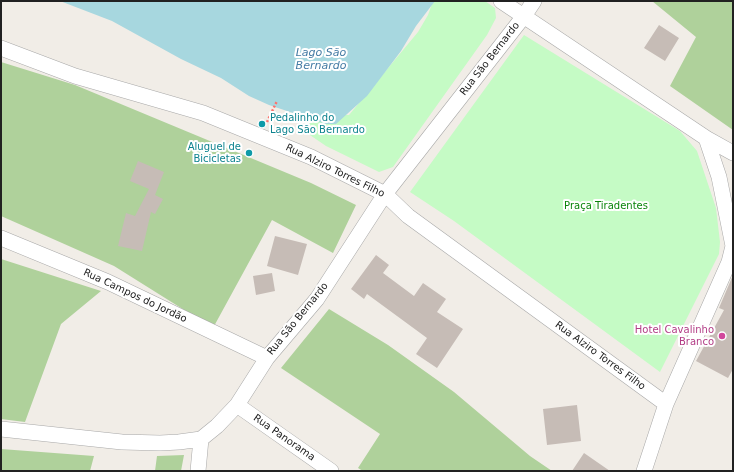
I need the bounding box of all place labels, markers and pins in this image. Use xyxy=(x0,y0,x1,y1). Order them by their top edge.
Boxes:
place label: Pedalinho do Lago São Bernardo xyxy=(270,112,365,136)
marker: Pedalinho do Lago São Bernardo xyxy=(257,119,267,129)
place label: Aluguel de Bicicletas xyxy=(188,141,241,164)
marker: Aluguel de Bicicletas xyxy=(244,148,254,158)
place label: Hotel Cavalinho Branco xyxy=(635,324,714,348)
marker: Hotel Cavalinho Branco xyxy=(717,331,727,341)

